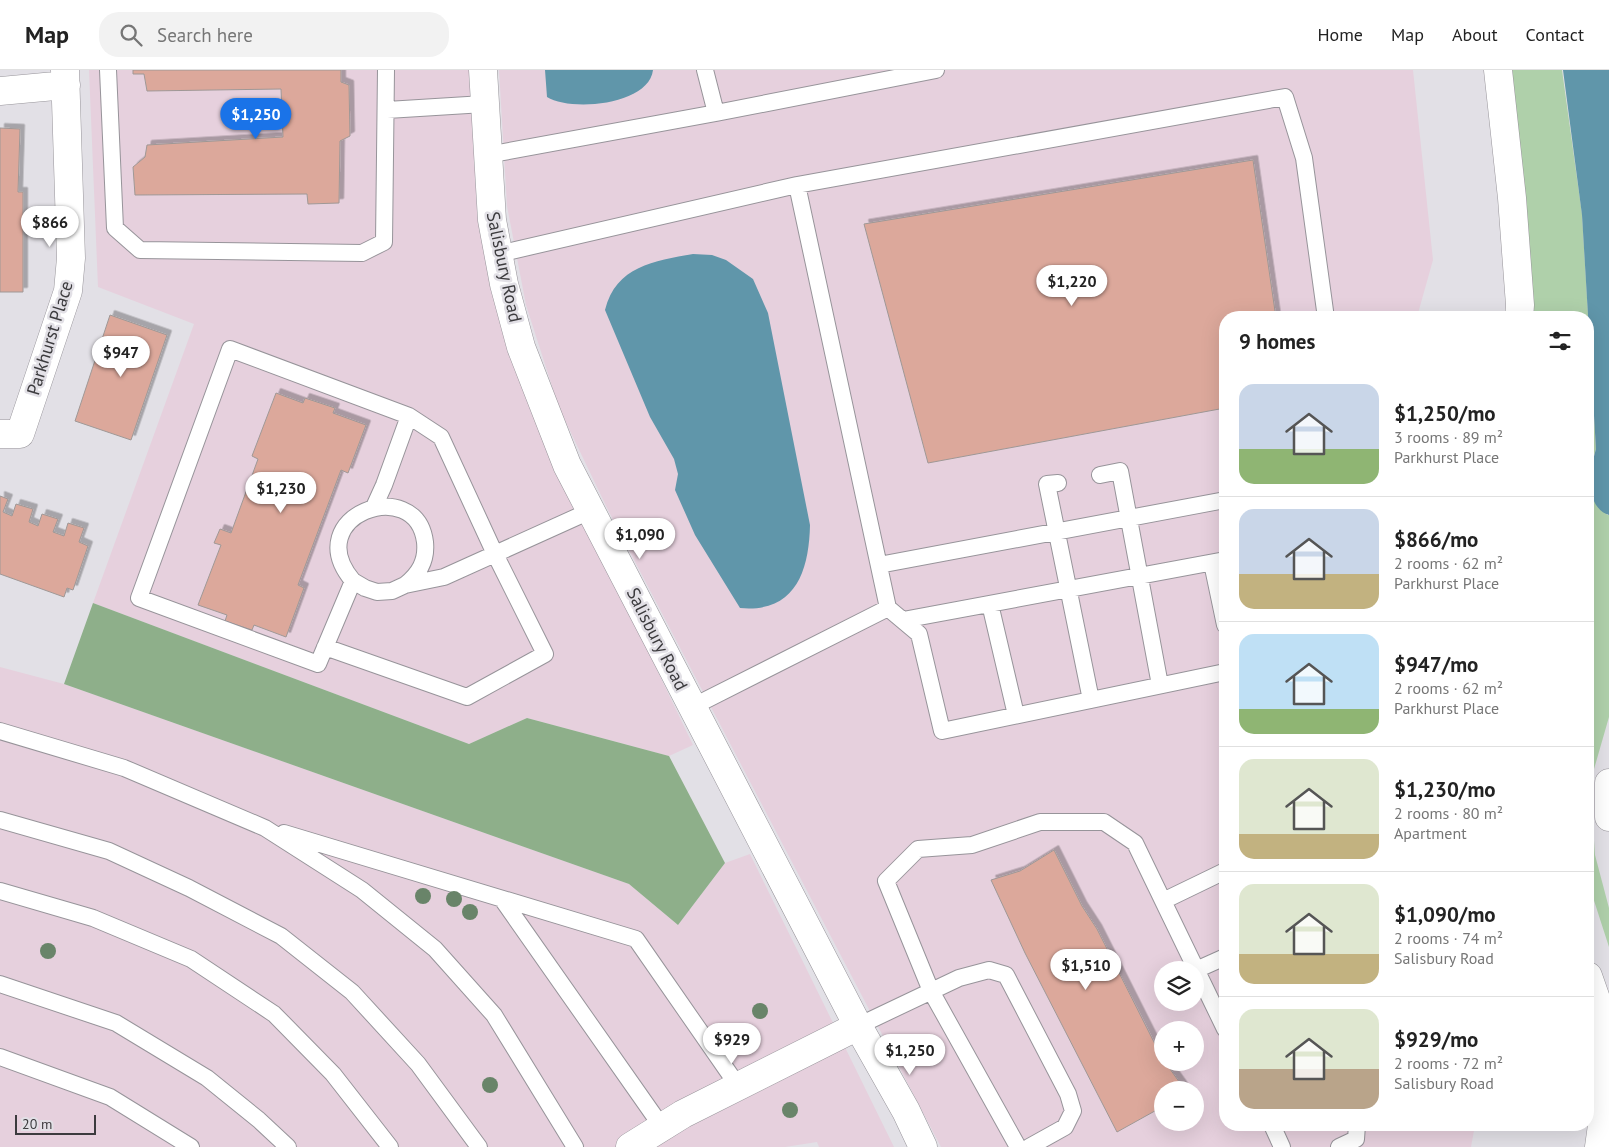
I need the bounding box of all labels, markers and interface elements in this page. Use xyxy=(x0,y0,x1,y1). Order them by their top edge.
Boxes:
search box xyxy=(99,12,449,57)
text: Map xyxy=(25,19,69,50)
icon: search xyxy=(117,21,145,49)
text: Search here xyxy=(157,23,253,47)
text: Home xyxy=(1317,23,1363,46)
text: Map xyxy=(1391,23,1424,46)
text: About xyxy=(1452,23,1498,46)
text: Contact xyxy=(1526,23,1584,46)
pin: $1,250 xyxy=(215,98,297,140)
text: $1,250 xyxy=(231,104,281,124)
pin: $866 xyxy=(20,206,80,248)
street label: Salisbury Road xyxy=(482,210,527,324)
text: $866 xyxy=(32,212,68,232)
pin: $1,220 xyxy=(1031,264,1113,307)
text: $1,220 xyxy=(1047,271,1097,291)
street label: Parkhurst Place xyxy=(21,278,78,398)
icon: filters xyxy=(1546,327,1574,355)
text: 9 homes xyxy=(1239,328,1315,355)
pin: $947 xyxy=(91,336,151,378)
text: $947 xyxy=(103,342,139,362)
text: $1,250/mo xyxy=(1394,400,1496,427)
icon: home xyxy=(1279,404,1339,464)
text: 3 rooms · 89 m² xyxy=(1394,427,1503,447)
text: Parkhurst Place xyxy=(1394,447,1499,467)
pin: $1,230 xyxy=(240,472,322,514)
text: $1,230 xyxy=(256,478,306,498)
pin: $1,090 xyxy=(599,518,681,560)
text: $1,090 xyxy=(615,524,665,544)
text: $866/mo xyxy=(1394,526,1478,553)
icon: home xyxy=(1279,529,1339,589)
text: 2 rooms · 62 m² xyxy=(1394,553,1503,573)
text: Parkhurst Place xyxy=(1394,573,1499,593)
street label: Salisbury Road xyxy=(622,584,693,694)
text: $947/mo xyxy=(1394,651,1478,678)
icon: home xyxy=(1279,654,1339,714)
text: 2 rooms · 62 m² xyxy=(1394,678,1503,698)
text: Parkhurst Place xyxy=(1394,698,1499,718)
text: $1,230/mo xyxy=(1394,776,1496,803)
icon: home xyxy=(1279,779,1339,839)
text: 2 rooms · 80 m² xyxy=(1394,803,1503,823)
text: Apartment xyxy=(1394,823,1467,843)
text: $1,090/mo xyxy=(1394,901,1496,928)
icon: home xyxy=(1279,904,1339,964)
text: 2 rooms · 74 m² xyxy=(1394,928,1503,948)
pin: $1,510 xyxy=(1045,948,1127,991)
text: Salisbury Road xyxy=(1394,948,1494,968)
text: $1,510 xyxy=(1061,955,1111,975)
map controls xyxy=(1154,961,1204,1131)
button: layers xyxy=(1154,961,1204,1011)
button: + xyxy=(1154,1021,1204,1071)
pin: $929 xyxy=(702,1022,762,1065)
text: $929/mo xyxy=(1394,1026,1478,1053)
text: $929 xyxy=(714,1029,750,1049)
icon: home xyxy=(1279,1029,1339,1089)
pin: $1,250 xyxy=(869,1034,951,1076)
text: $1,250 xyxy=(885,1040,935,1060)
text: 2 rooms · 72 m² xyxy=(1394,1053,1503,1073)
text: Salisbury Road xyxy=(1394,1073,1494,1093)
button: − xyxy=(1154,1081,1204,1131)
scale bar xyxy=(15,1112,96,1135)
text: 20 m xyxy=(22,1115,52,1133)

